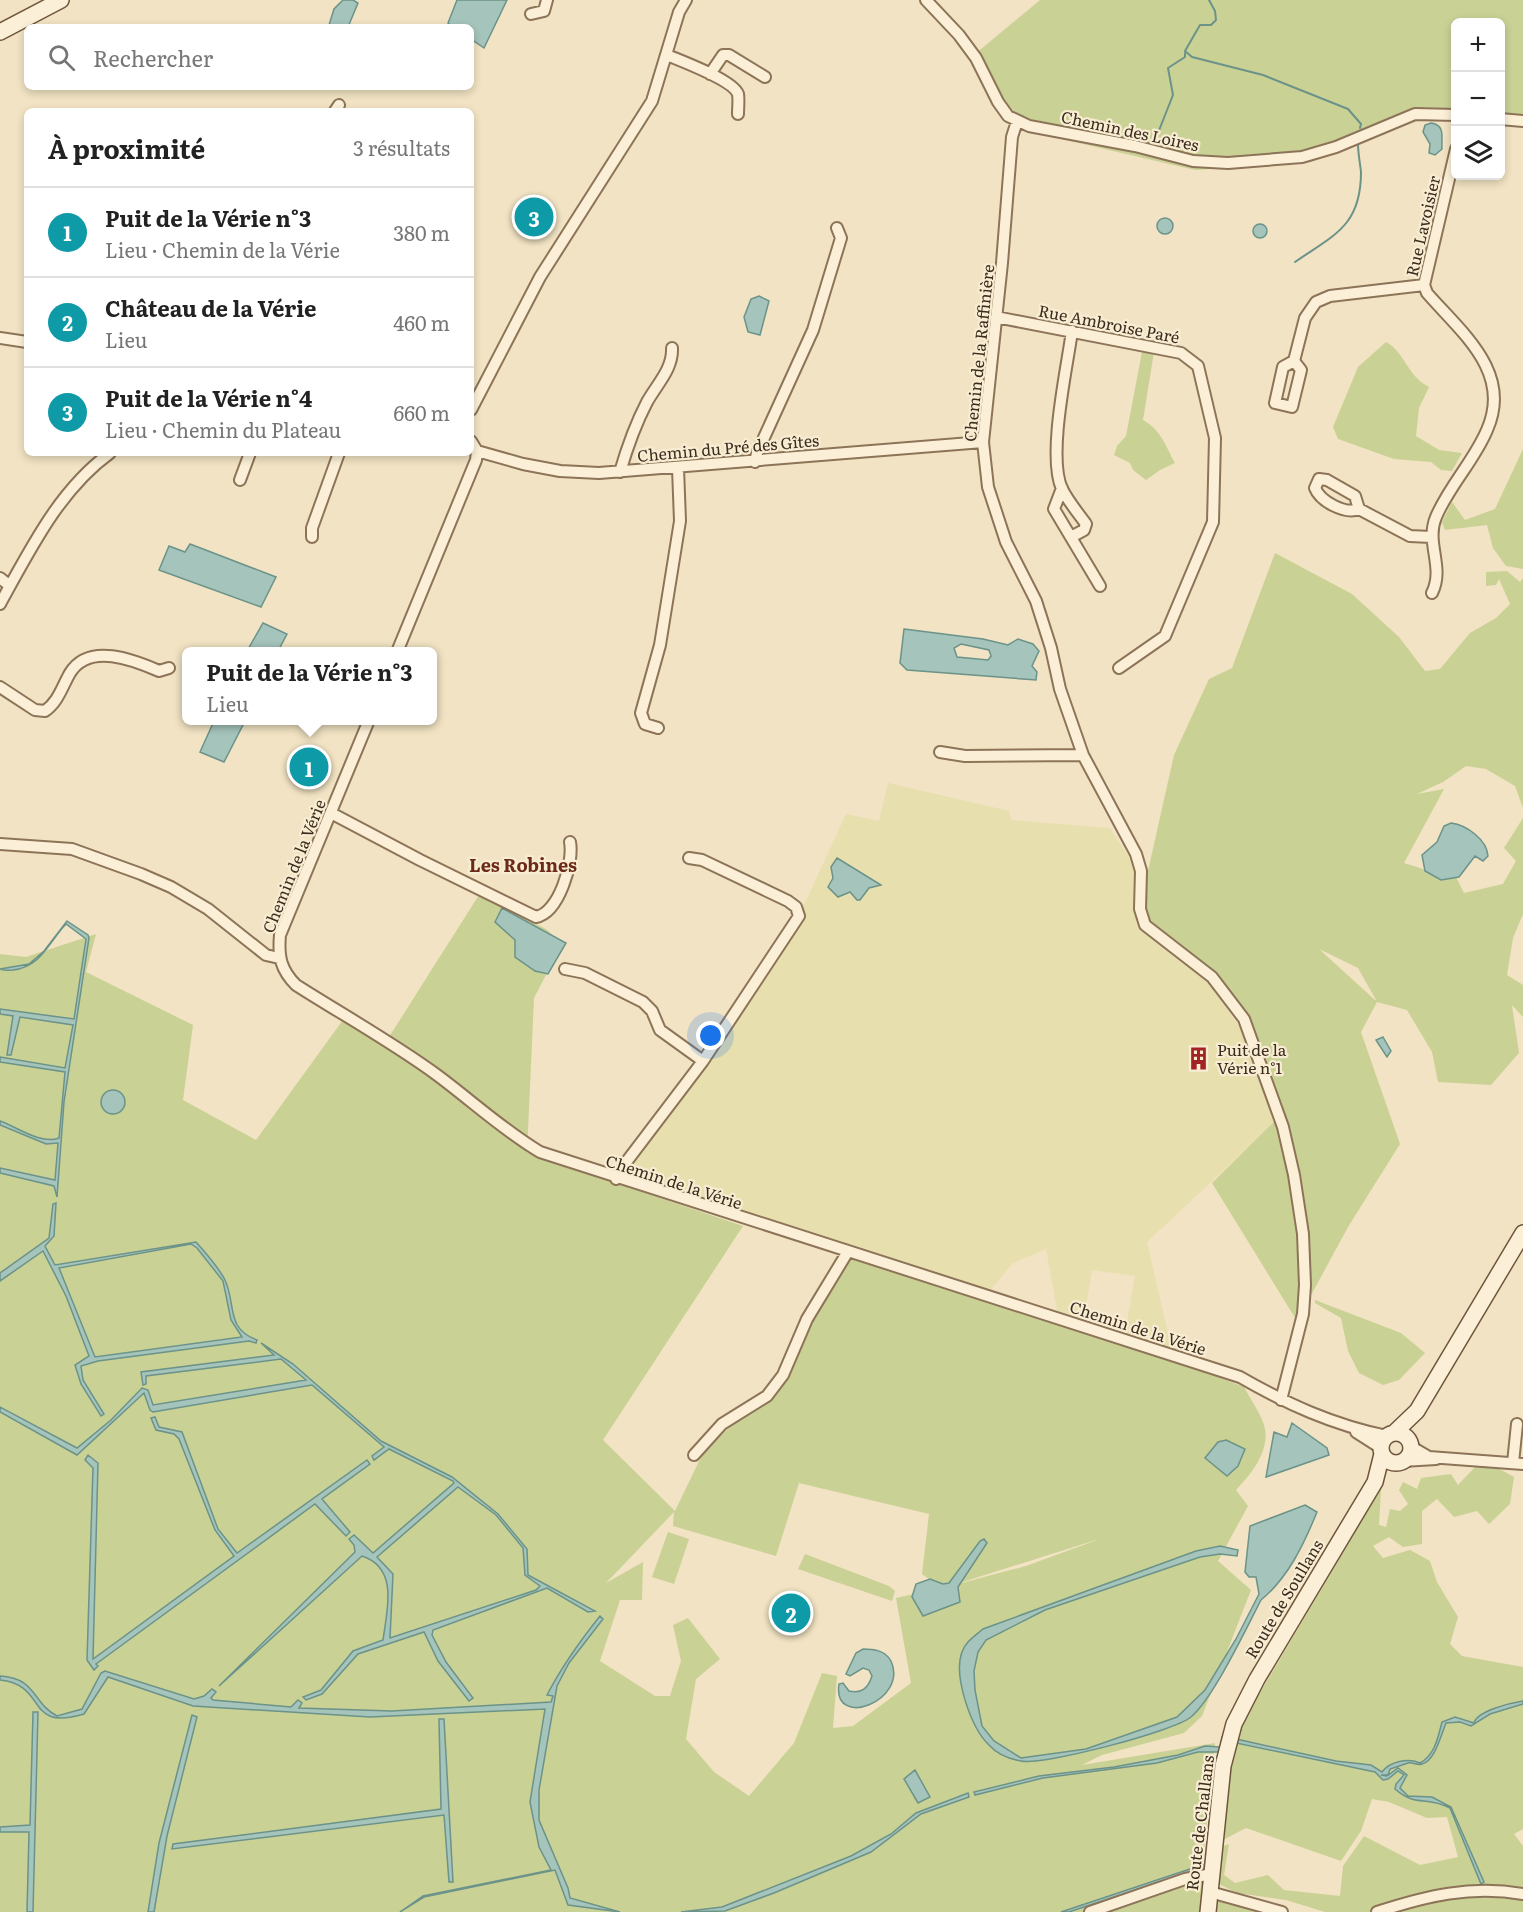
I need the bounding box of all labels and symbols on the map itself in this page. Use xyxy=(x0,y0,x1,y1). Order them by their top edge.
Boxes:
street label: Chemin des Loires xyxy=(1059,104,1201,156)
street label: Rue Lavoisier xyxy=(1399,173,1445,279)
pin: 3 xyxy=(514,194,554,240)
street label: Chemin de la Raffinière xyxy=(957,263,999,443)
street label: Rue Ambroise Paré xyxy=(1037,298,1182,348)
street label: Chemin du Pré des Gîtes xyxy=(636,427,820,467)
pin: 1 xyxy=(290,744,328,789)
street label: Chemin de la Vérie xyxy=(255,795,331,936)
district label: Les Robines xyxy=(469,851,577,878)
your location xyxy=(696,1021,725,1050)
place label: Puit de la Vérie n°1 xyxy=(1217,1037,1287,1079)
building icon: Puit de la Vérie n°1 xyxy=(1186,1046,1212,1072)
street label: Chemin de la Vérie xyxy=(603,1148,746,1214)
street label: Chemin de la Vérie xyxy=(1067,1294,1210,1360)
street label: Route de Soullans xyxy=(1238,1534,1328,1663)
pin: 2 xyxy=(772,1590,810,1636)
street label: Route de Challans xyxy=(1179,1754,1219,1892)

